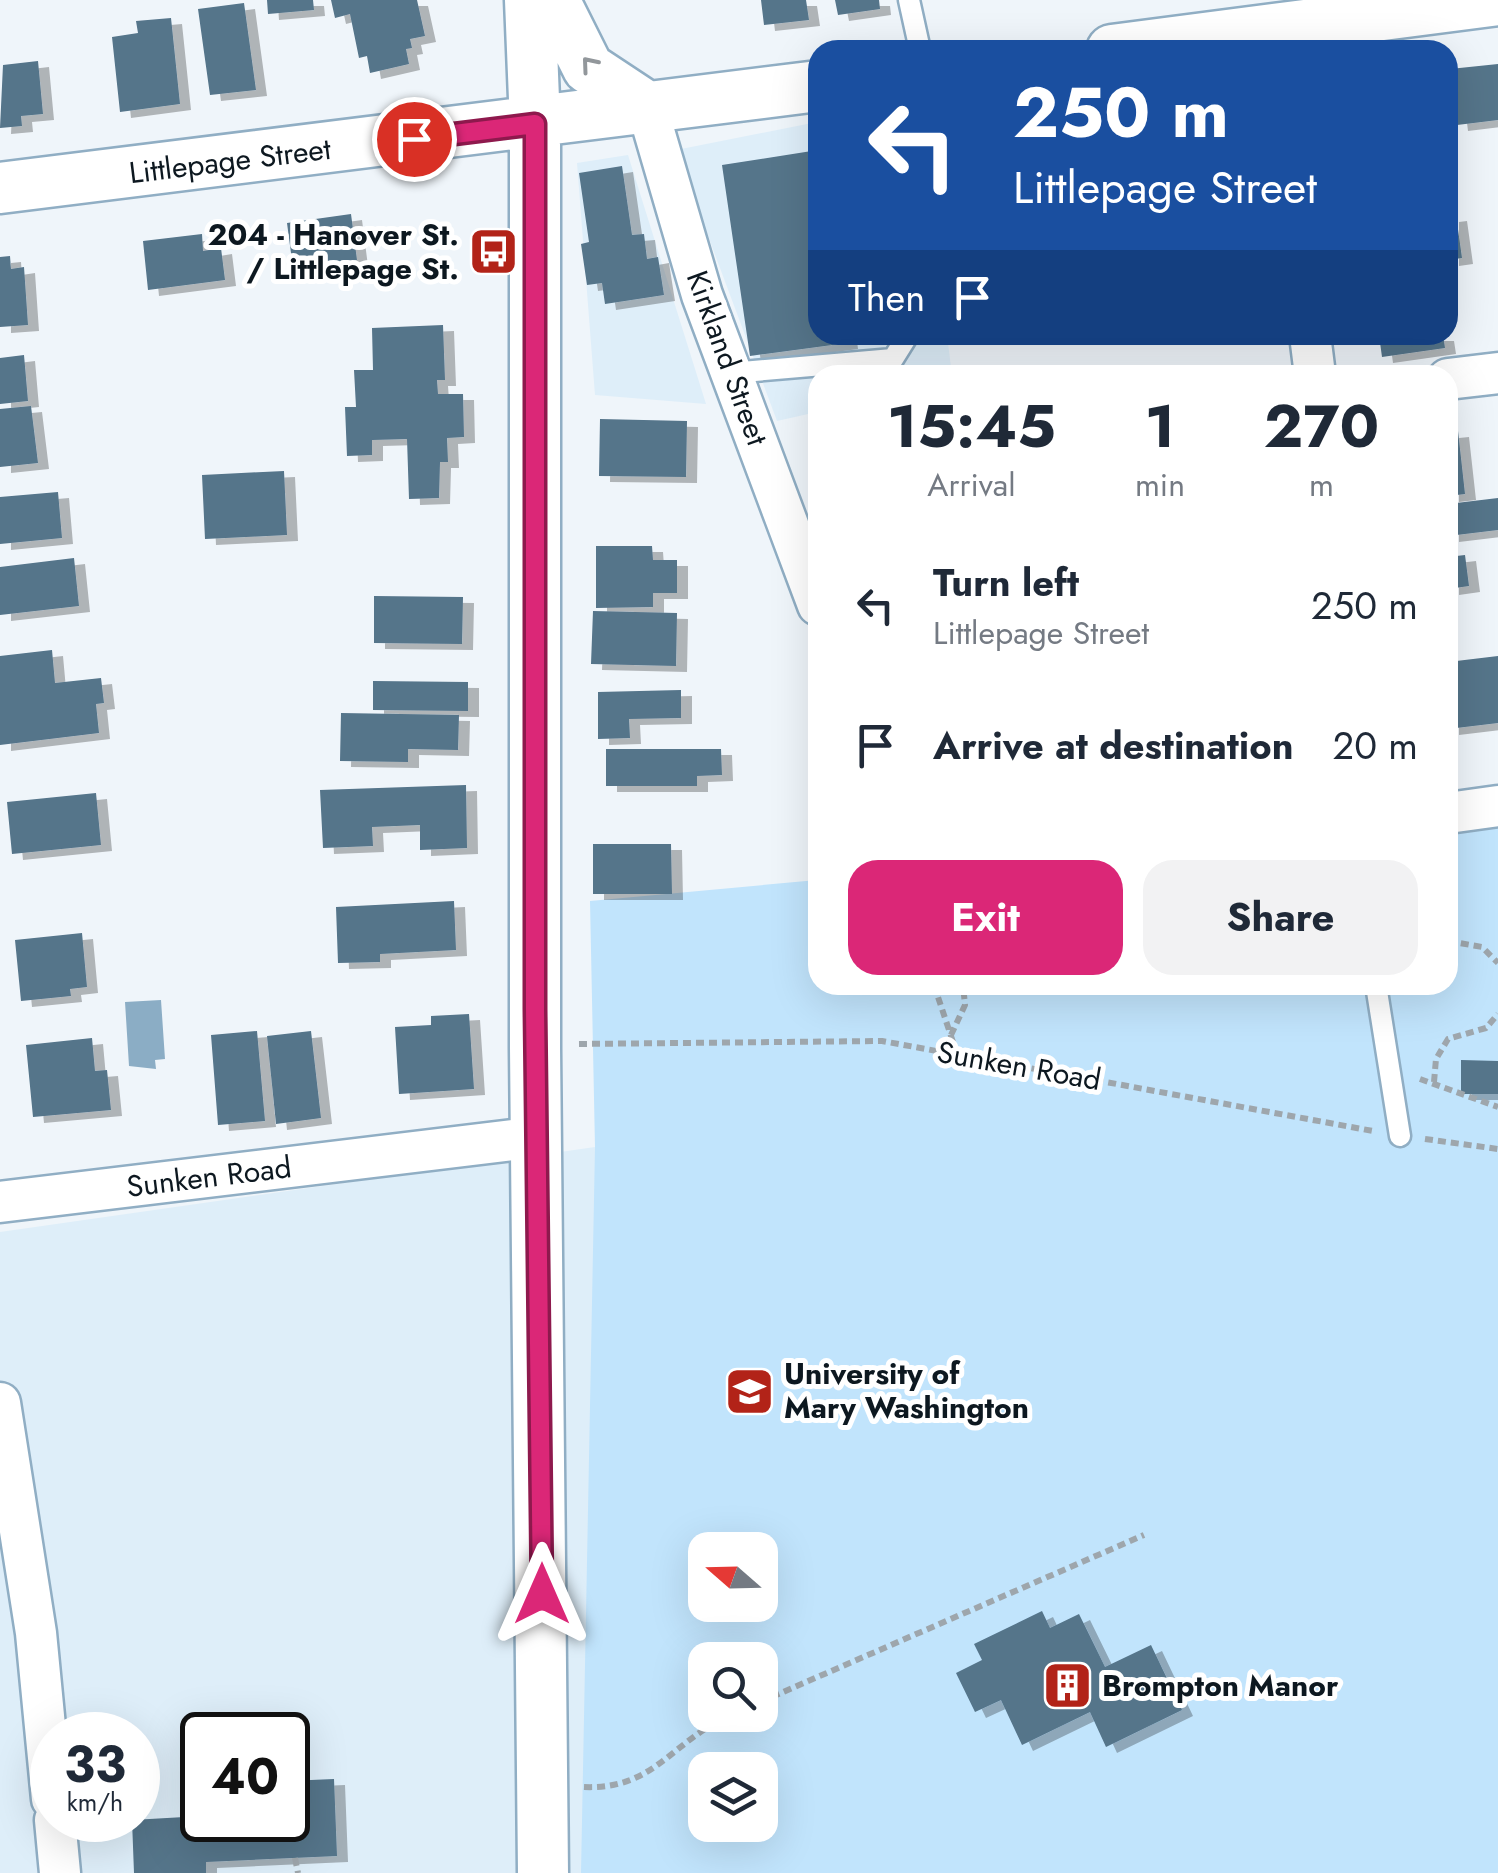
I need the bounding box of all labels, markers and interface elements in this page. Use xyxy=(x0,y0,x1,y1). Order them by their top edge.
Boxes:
one-way arrow xyxy=(583,57,600,75)
text: 250 m xyxy=(1013,62,1229,163)
icon: left xyxy=(848,80,978,210)
pin xyxy=(372,97,457,182)
icon: arrive xyxy=(387,112,442,167)
street label: Littlepage Street xyxy=(127,127,334,194)
text: Littlepage Street xyxy=(1013,155,1317,220)
place label: 204 - Hanover St. / Littlepage St. xyxy=(208,213,459,290)
bus stop icon: 204 - Hanover St. / Littlepage St. xyxy=(468,226,520,278)
street label: Kirkland Street xyxy=(676,264,779,452)
text: Then xyxy=(848,270,925,325)
icon: arrive xyxy=(945,270,1000,325)
text: 15:45 xyxy=(887,383,1056,470)
text: 1 xyxy=(1145,383,1175,470)
text: 270 xyxy=(1264,383,1379,470)
text: Arrival xyxy=(927,462,1016,508)
text: min xyxy=(1135,462,1185,508)
text: m xyxy=(1309,462,1334,508)
text: Turn left xyxy=(933,555,1079,610)
icon: left xyxy=(848,578,903,633)
text: 250 m xyxy=(1311,578,1418,633)
text: Littlepage Street xyxy=(933,610,1149,656)
icon: arrive xyxy=(848,718,903,773)
text: Arrive at destination xyxy=(933,718,1294,773)
text: 20 m xyxy=(1333,718,1418,773)
button: Exit xyxy=(848,860,1123,975)
button: Share xyxy=(1143,860,1418,975)
street label: Sunken Road xyxy=(934,1030,1104,1101)
street label: Sunken Road xyxy=(124,1145,294,1208)
place label: University of Mary Washington xyxy=(784,1352,1029,1429)
school or university icon: University of Mary Washington xyxy=(723,1365,775,1417)
north arrow xyxy=(688,1532,778,1622)
map controls xyxy=(688,1532,778,1842)
position arrow xyxy=(490,1542,594,1646)
button: search xyxy=(688,1642,778,1732)
building icon: Brompton Manor xyxy=(1041,1660,1093,1712)
place label: Brompton Manor xyxy=(1102,1664,1339,1707)
speed limit sign: 40 xyxy=(180,1712,310,1842)
text: 33 xyxy=(64,1728,126,1801)
button: layers xyxy=(688,1752,778,1842)
text: km/h xyxy=(67,1784,123,1820)

